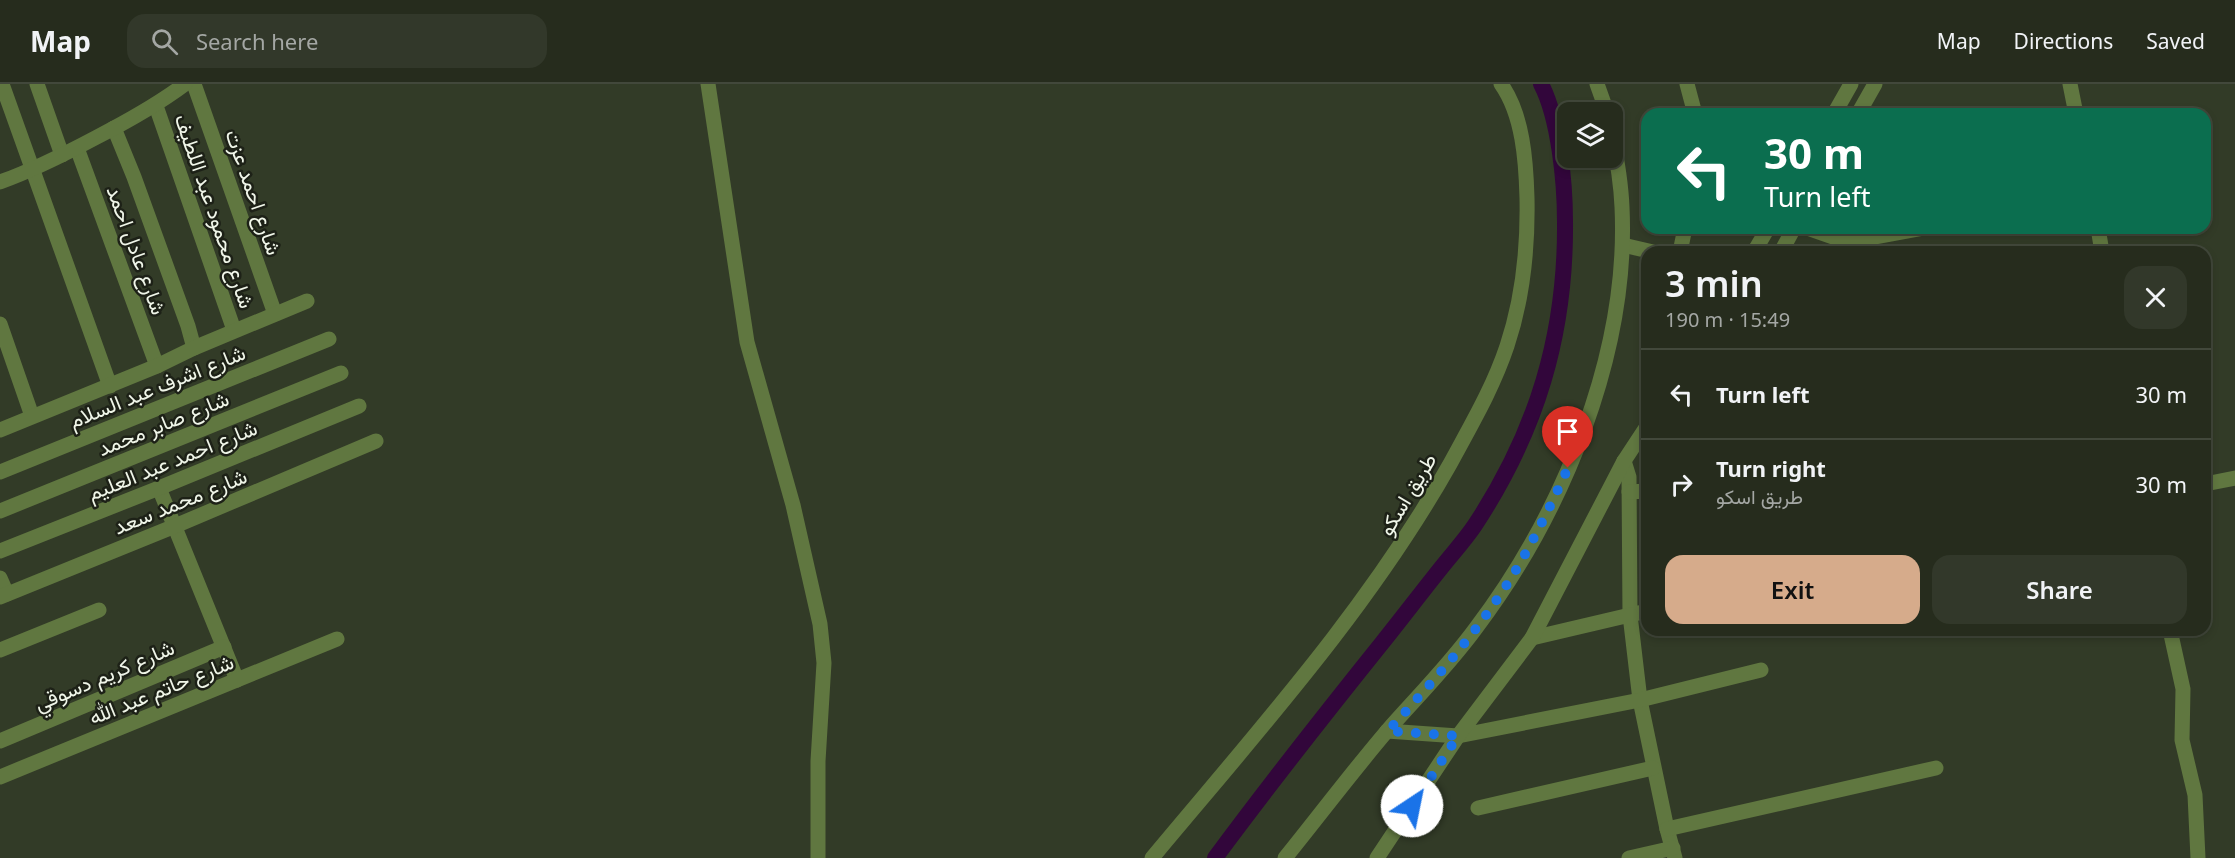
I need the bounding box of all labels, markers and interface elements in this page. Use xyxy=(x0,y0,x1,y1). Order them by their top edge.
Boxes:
search box xyxy=(127,14,547,68)
text: Map xyxy=(30,22,91,60)
icon: search xyxy=(148,25,181,58)
text: Search here xyxy=(196,26,318,56)
text: Map xyxy=(1937,27,1981,55)
text: Directions xyxy=(2014,27,2113,55)
text: Saved xyxy=(2146,27,2205,55)
map controls xyxy=(1557,102,1623,168)
button: layers xyxy=(1557,102,1623,168)
street label: شارع محمود عبد اللطيف xyxy=(168,110,261,312)
text: 30 m xyxy=(1764,124,1864,181)
street label: شارع احمد عزت xyxy=(218,125,289,259)
icon: left xyxy=(1665,132,1743,210)
text: Turn left xyxy=(1764,178,1870,215)
street label: شارع عادل احمد xyxy=(100,182,173,319)
text: 3 min xyxy=(1665,259,1763,308)
button: close xyxy=(2124,266,2187,329)
text: 190 m · 15:49 xyxy=(1665,306,1790,333)
street label: شارع اشرف عبد السلام xyxy=(65,338,250,435)
icon: left xyxy=(1665,378,1698,411)
text: Turn left xyxy=(1716,379,1810,409)
text: 30 m xyxy=(2136,379,2187,409)
street label: شارع صابر محمد xyxy=(93,384,233,463)
pin xyxy=(1542,406,1593,468)
street label: شارع احمد عبد العليم xyxy=(83,413,261,508)
icon: arrive xyxy=(1551,415,1584,448)
street label: طريق اسكو xyxy=(1371,448,1443,540)
text: Turn right xyxy=(1716,453,1826,483)
street label: شارع محمد سعد xyxy=(109,461,251,541)
icon: right xyxy=(1665,468,1698,501)
text: 30 m xyxy=(2136,469,2187,499)
text: طريق اسكو xyxy=(1716,483,1803,510)
button: Exit xyxy=(1665,555,1920,624)
button: Share xyxy=(1932,555,2187,624)
street label: شارع كريم دسوقي xyxy=(30,633,180,721)
street label: شارع حاتم عبد الله xyxy=(84,647,238,732)
position arrow xyxy=(1380,774,1444,838)

